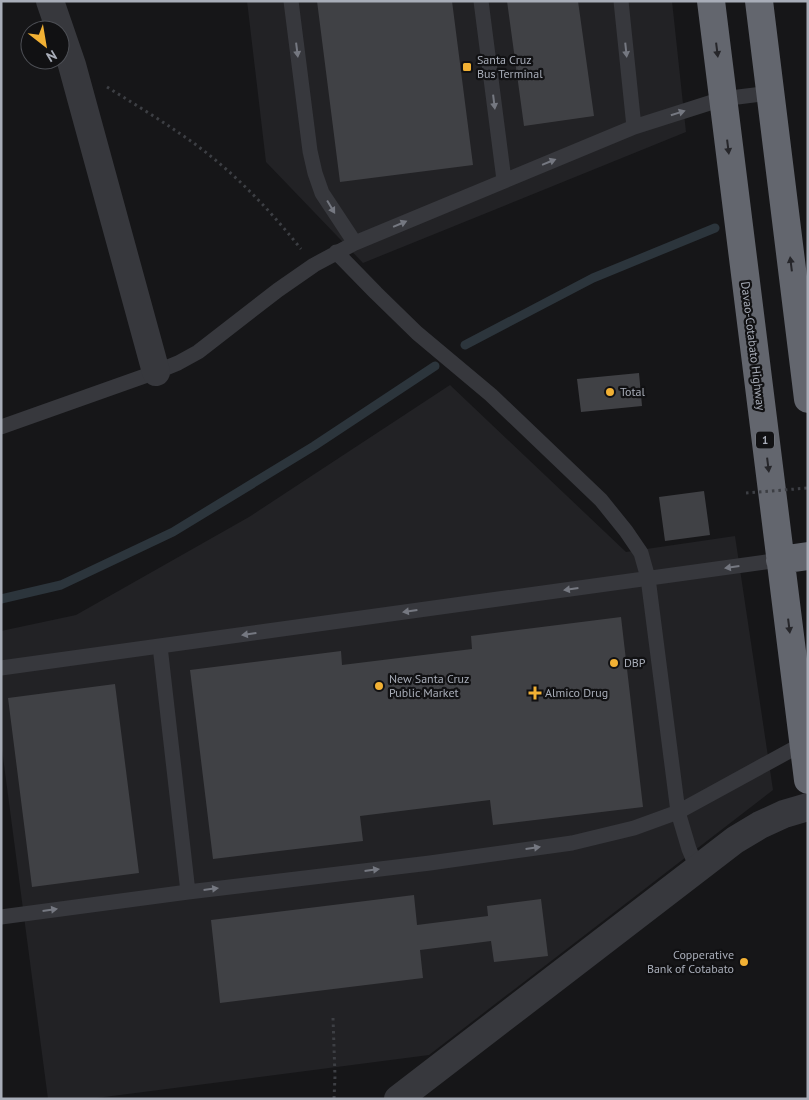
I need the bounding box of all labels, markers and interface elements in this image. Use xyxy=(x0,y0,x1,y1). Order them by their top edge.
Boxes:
north arrow xyxy=(20,20,70,70)
one-way arrow xyxy=(293,42,301,58)
one-way arrow xyxy=(622,42,630,58)
one-way arrow xyxy=(713,42,721,58)
text: N xyxy=(43,46,60,66)
place label: Santa Cruz Bus Terminal xyxy=(477,52,543,81)
marker: Santa Cruz Bus Terminal xyxy=(461,61,473,73)
one-way arrow xyxy=(490,94,498,110)
one-way arrow xyxy=(671,109,686,116)
one-way arrow xyxy=(725,140,733,156)
one-way arrow xyxy=(542,158,557,166)
one-way arrow xyxy=(327,200,336,213)
one-way arrow xyxy=(393,219,407,227)
one-way arrow xyxy=(787,256,795,272)
street label: Davao-Cotabato Highway xyxy=(738,281,769,412)
place label: Total xyxy=(620,384,646,399)
marker: Total xyxy=(604,386,616,398)
road number: 1 xyxy=(756,432,774,448)
one-way arrow xyxy=(764,457,772,473)
one-way arrow xyxy=(724,563,740,571)
one-way arrow xyxy=(563,585,579,593)
one-way arrow xyxy=(402,608,418,616)
one-way arrow xyxy=(785,618,793,634)
one-way arrow xyxy=(241,630,257,638)
place label: DBP xyxy=(624,655,646,670)
marker: DBP xyxy=(608,657,620,669)
place label: New Santa Cruz Public Market xyxy=(389,671,469,700)
marker: New Santa Cruz Public Market xyxy=(373,680,385,692)
place label: Almico Drug xyxy=(545,685,608,700)
marker: Almico Drug xyxy=(529,687,541,699)
one-way arrow xyxy=(525,844,541,852)
one-way arrow xyxy=(364,866,380,874)
one-way arrow xyxy=(203,885,219,893)
one-way arrow xyxy=(42,906,58,914)
place label: Copperative Bank of Cotabato xyxy=(647,947,734,976)
marker: Copperative Bank of Cotabato xyxy=(738,956,750,968)

